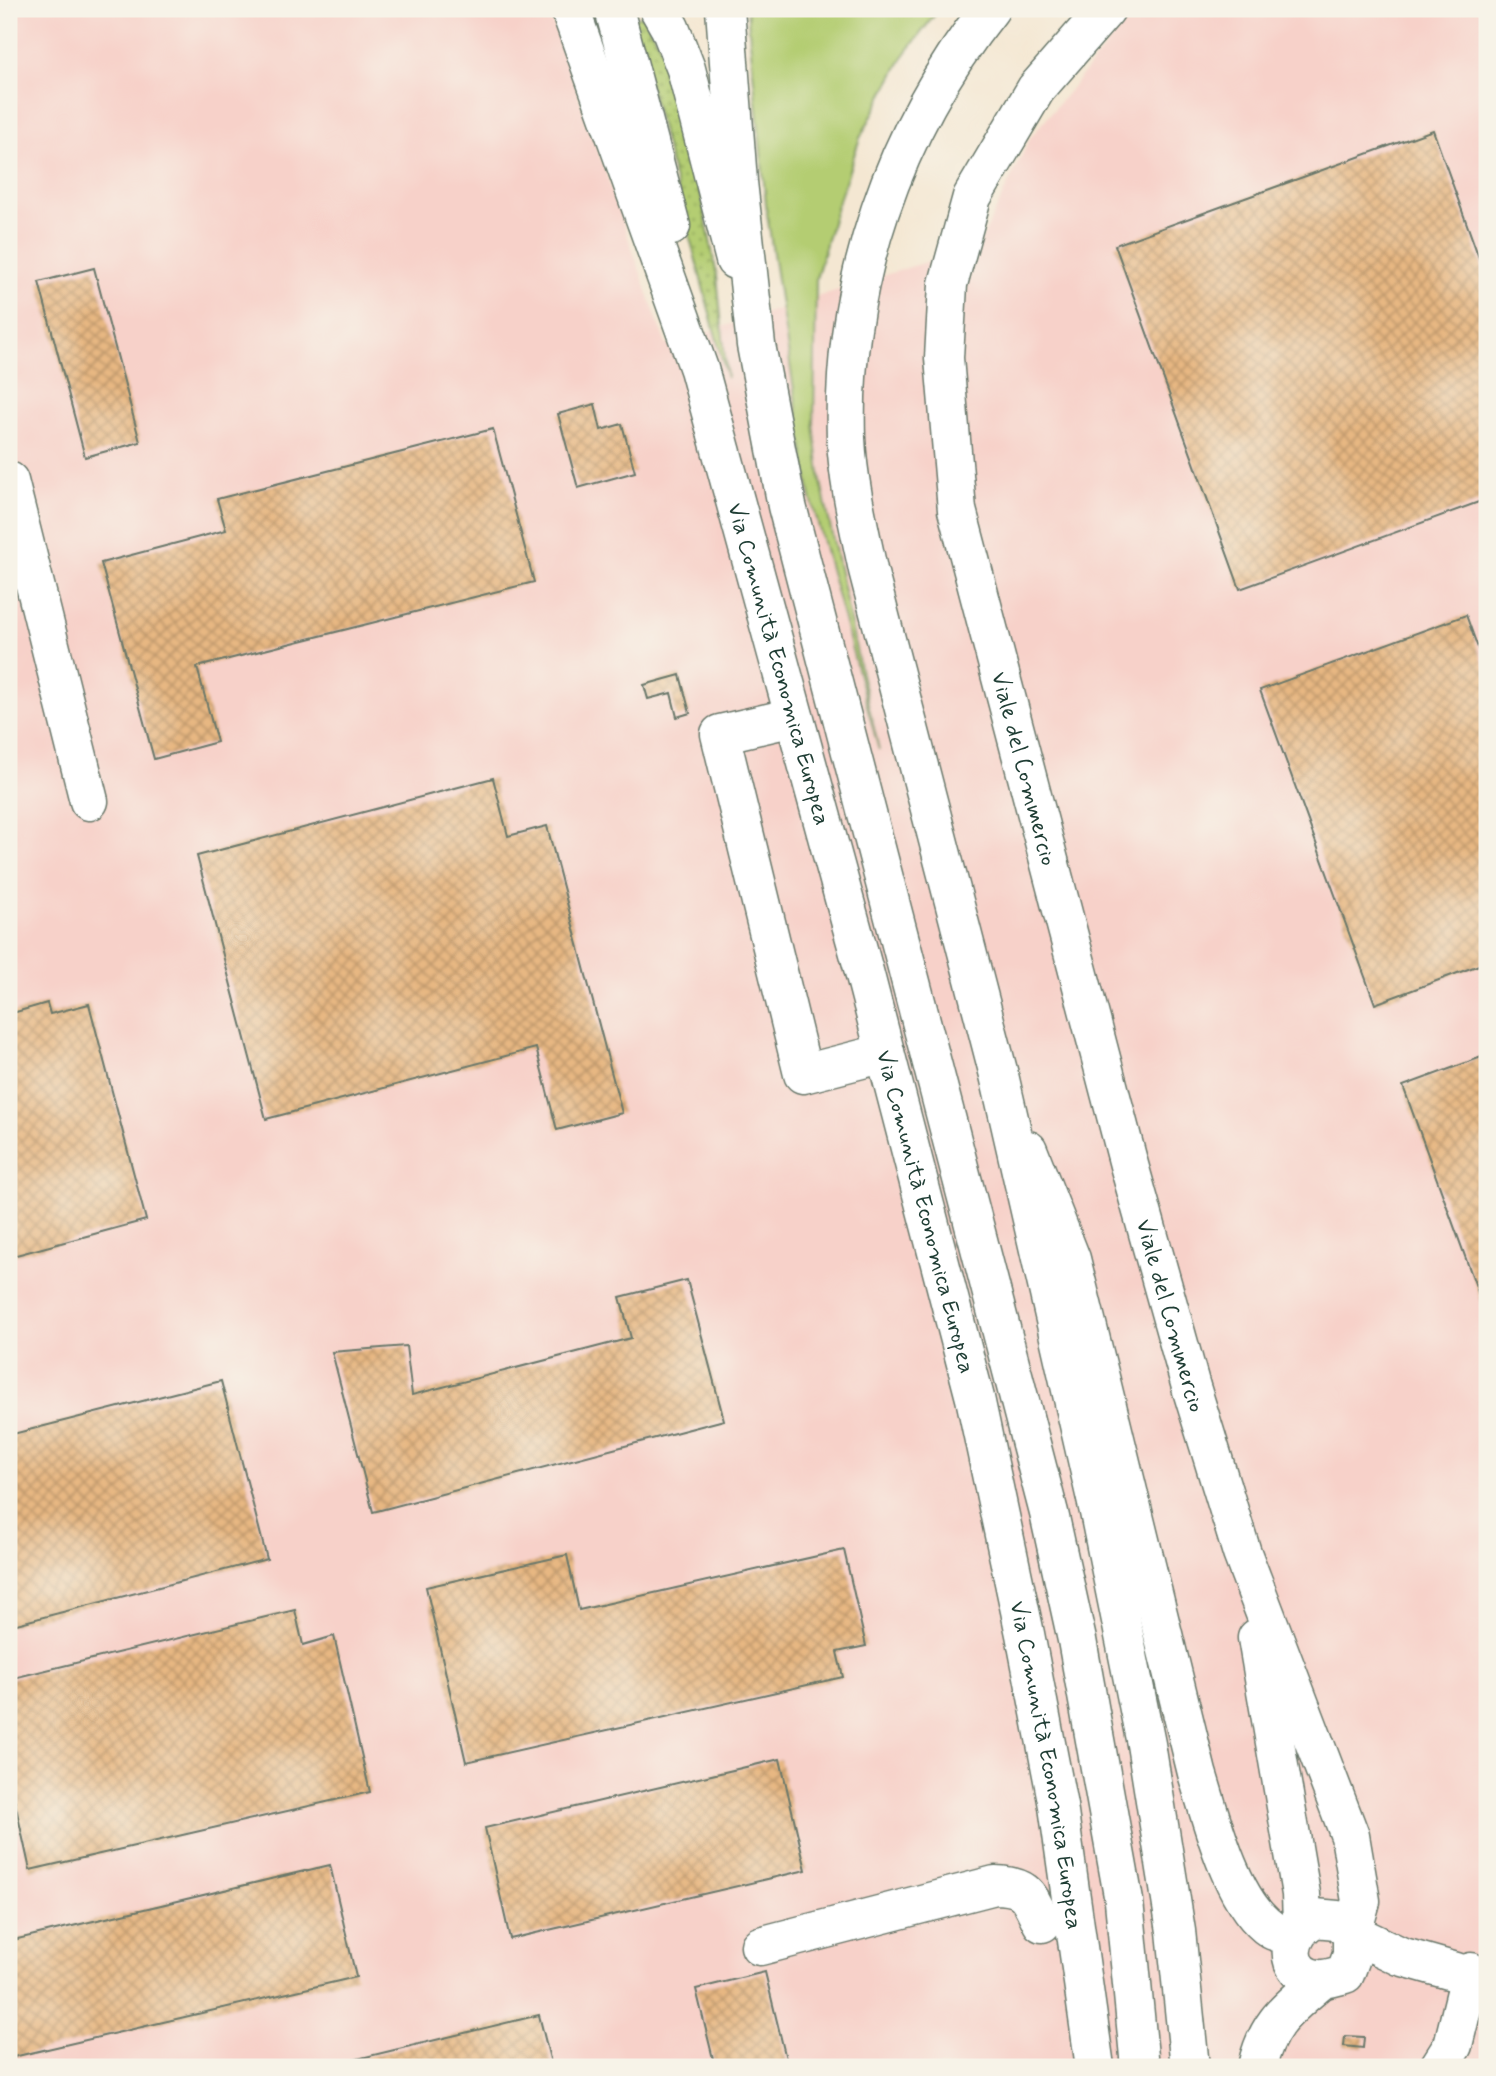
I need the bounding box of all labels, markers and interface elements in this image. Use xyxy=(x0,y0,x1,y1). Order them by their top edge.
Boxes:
street label: Via Comunità Economica Europea xyxy=(719,500,836,829)
street label: Viale del Commercio xyxy=(983,669,1063,869)
street label: Via Comunità Economica Europea xyxy=(868,1047,981,1377)
street label: Viale del Commercio xyxy=(1128,1216,1211,1416)
street label: Via Comunità Economica Europea xyxy=(1001,1599,1088,1931)

